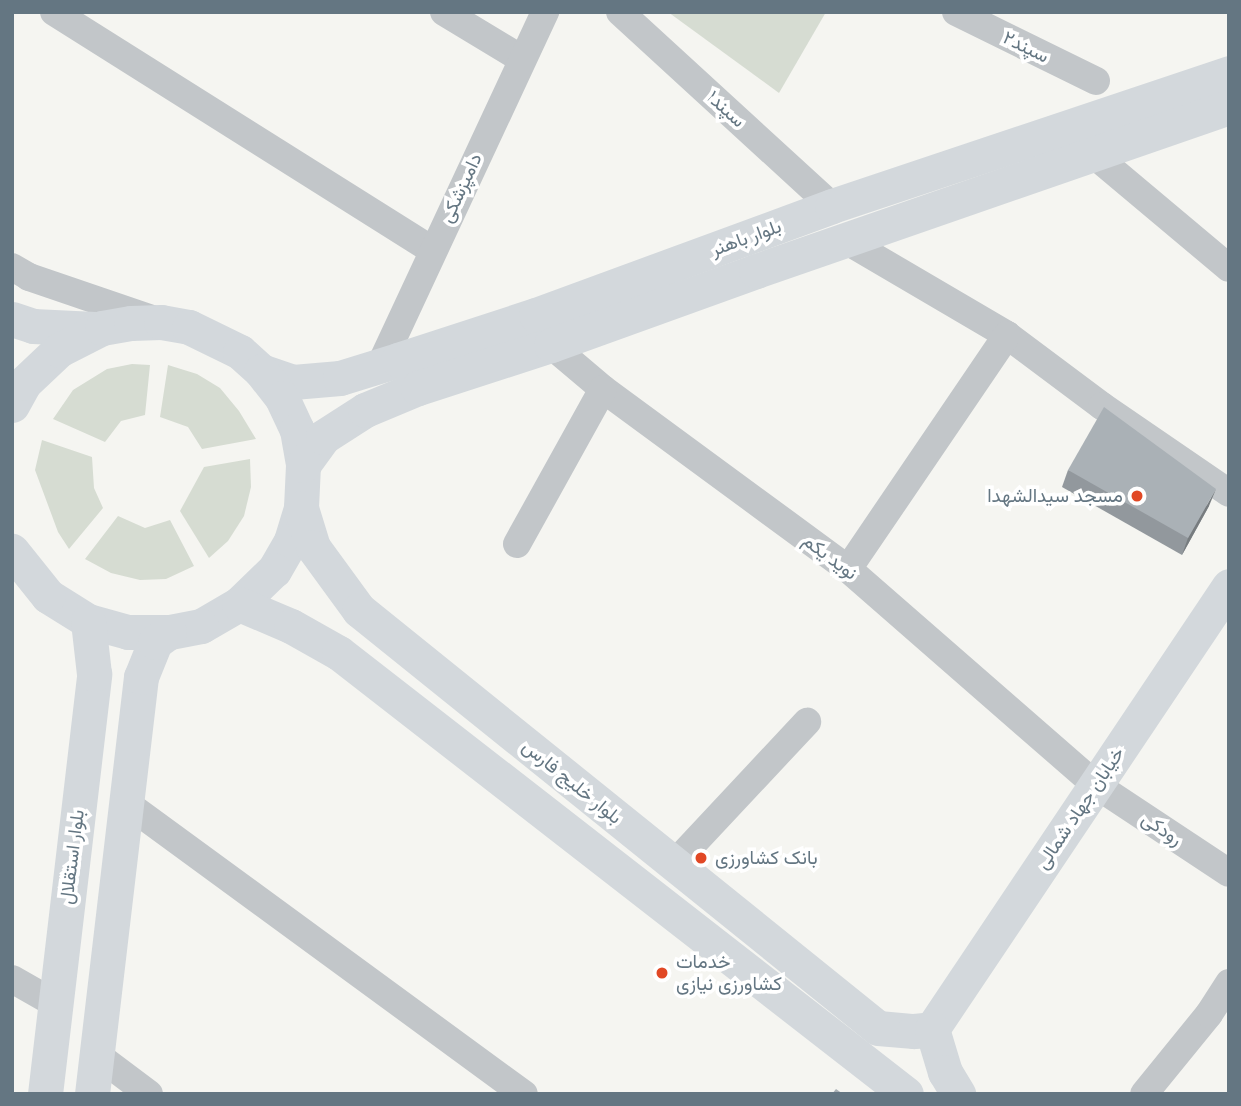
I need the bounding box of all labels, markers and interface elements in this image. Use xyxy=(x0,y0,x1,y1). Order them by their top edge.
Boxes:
street label: سپند۲ xyxy=(999,26,1053,68)
street label: سپند۱ xyxy=(702,86,750,132)
street label: دامپزشکی xyxy=(435,150,487,226)
street label: بلوار باهنر xyxy=(708,215,784,261)
place label: مسجد سیدالشهدا xyxy=(987,485,1123,507)
marker: مسجد سیدالشهدا xyxy=(1129,488,1145,504)
street label: نوید یکم xyxy=(798,529,862,585)
street label: بلوار خلیج فارس xyxy=(518,735,626,829)
street label: خیابان جهاد شمالی xyxy=(1031,743,1129,873)
street label: رودکی xyxy=(1137,807,1187,851)
street label: بلوار استقلال xyxy=(55,808,89,906)
place label: بانک کشاورزی xyxy=(715,847,818,869)
marker: بانک کشاورزی xyxy=(693,850,709,866)
place label: خدمات کشاورزی نیازی xyxy=(676,951,782,995)
marker: خدمات کشاورزی نیازی xyxy=(654,965,670,981)

